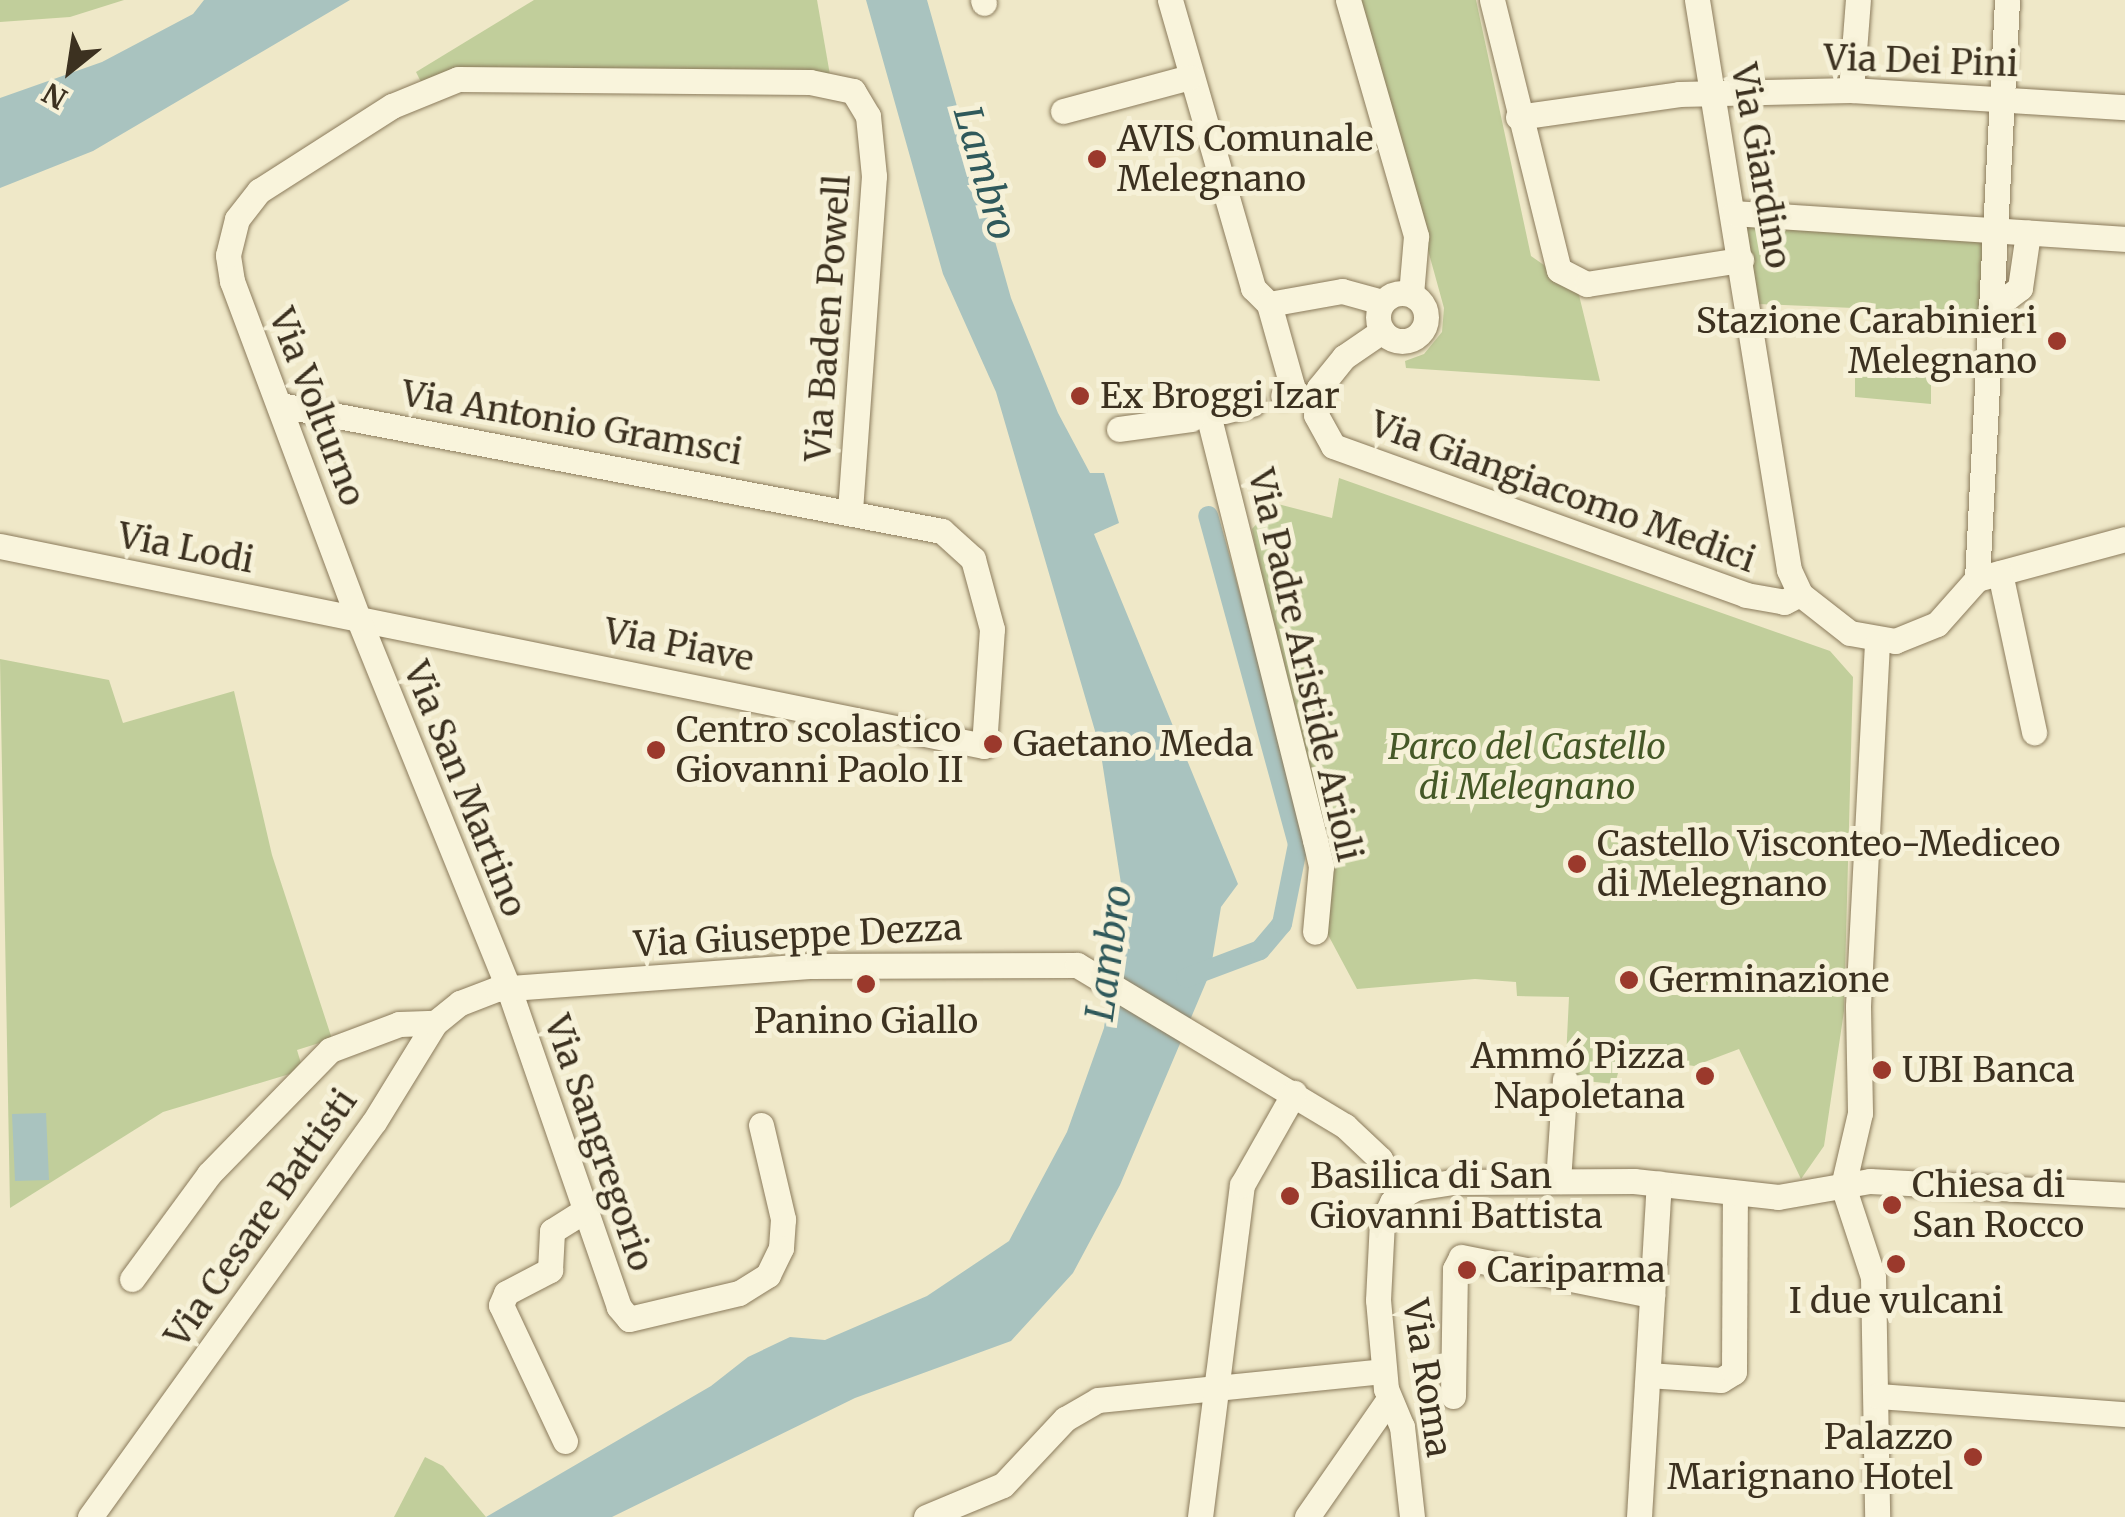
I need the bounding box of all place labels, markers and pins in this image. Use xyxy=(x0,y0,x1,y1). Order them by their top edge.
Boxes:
place label: AVIS Comunale Melegnano xyxy=(1117,118,1373,200)
marker: AVIS Comunale Melegnano xyxy=(1086,148,1108,170)
place label: Stazione Carabinieri Melegnano xyxy=(1696,300,2037,382)
marker: Stazione Carabinieri Melegnano xyxy=(2046,330,2068,352)
place label: Ex Broggi Izar xyxy=(1100,375,1340,417)
marker: Ex Broggi Izar xyxy=(1069,385,1091,407)
place label: Centro scolastico Giovanni Paolo II xyxy=(676,709,963,791)
place label: Gaetano Meda xyxy=(1013,723,1253,765)
marker: Gaetano Meda xyxy=(982,733,1004,755)
marker: Centro scolastico Giovanni Paolo II xyxy=(645,739,667,761)
place label: Castello Visconteo-Mediceo di Melegnano xyxy=(1597,823,2060,905)
marker: Castello Visconteo-Mediceo di Melegnano xyxy=(1566,853,1588,875)
place label: Germinazione xyxy=(1649,959,1889,1001)
marker: Germinazione xyxy=(1618,969,1640,991)
marker: Panino Giallo xyxy=(855,973,877,995)
place label: Panino Giallo xyxy=(754,1000,978,1042)
place label: Ammó Pizza Napoletana xyxy=(1471,1035,1685,1117)
place label: UBI Banca xyxy=(1902,1049,2075,1091)
marker: UBI Banca xyxy=(1871,1059,1893,1081)
marker: Ammó Pizza Napoletana xyxy=(1694,1065,1716,1087)
place label: Basilica di San Giovanni Battista xyxy=(1310,1155,1603,1237)
place label: Chiesa di San Rocco xyxy=(1912,1164,2084,1246)
marker: Basilica di San Giovanni Battista xyxy=(1279,1185,1301,1207)
marker: Chiesa di San Rocco xyxy=(1881,1194,1903,1216)
place label: Cariparma xyxy=(1487,1249,1665,1291)
marker: I due vulcani xyxy=(1885,1253,1907,1275)
marker: Cariparma xyxy=(1456,1259,1478,1281)
place label: I due vulcani xyxy=(1789,1280,2003,1322)
place label: Palazzo Marignano Hotel xyxy=(1667,1416,1953,1498)
marker: Palazzo Marignano Hotel xyxy=(1962,1446,1984,1468)

